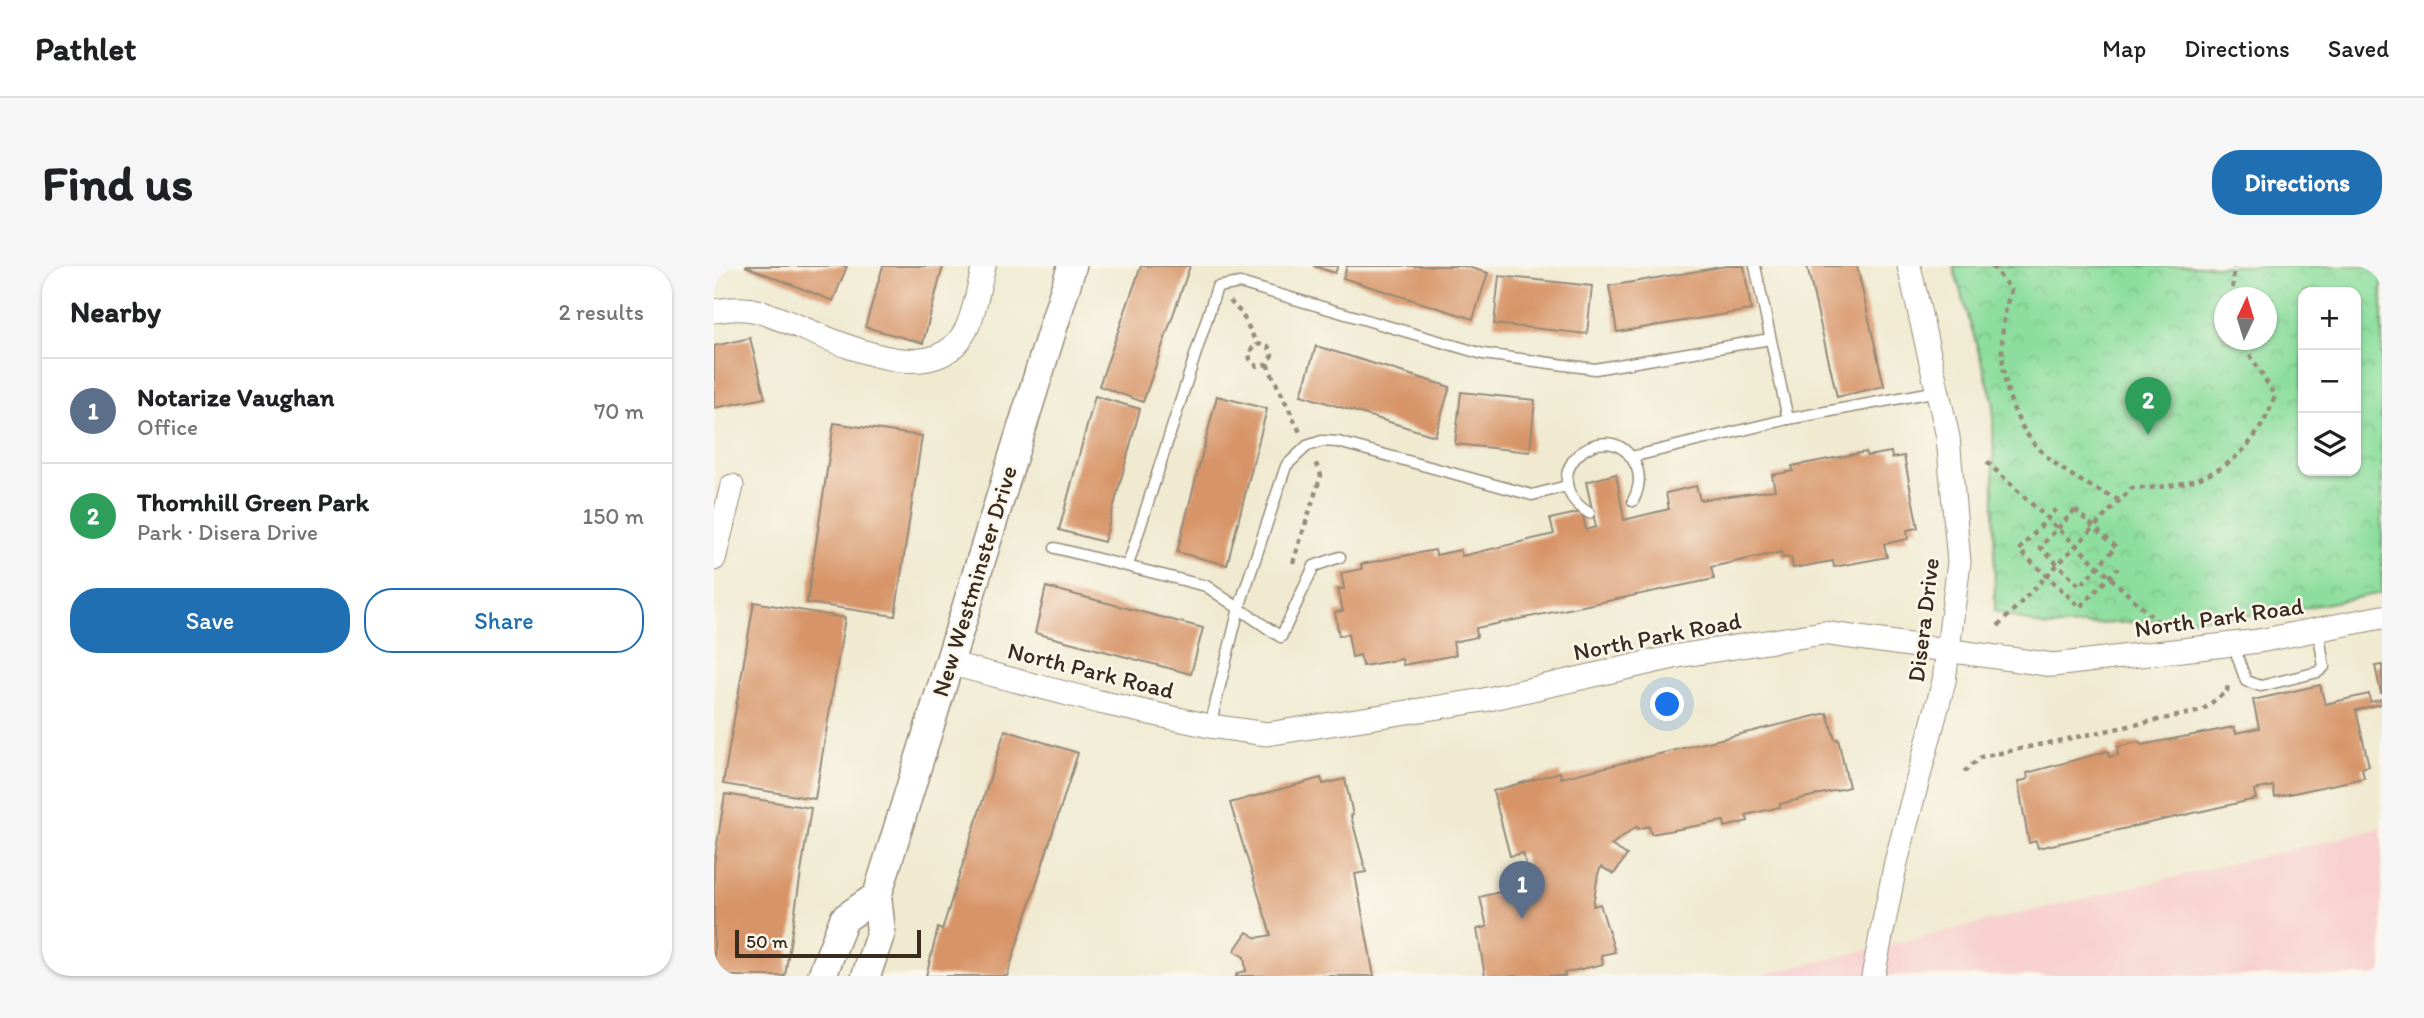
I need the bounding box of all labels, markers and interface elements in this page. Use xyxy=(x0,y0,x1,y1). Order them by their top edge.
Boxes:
text: Pathlet xyxy=(35,29,137,68)
text: Map xyxy=(2102,34,2146,63)
text: Directions xyxy=(2184,34,2290,63)
text: Saved xyxy=(2328,34,2389,63)
button: Directions xyxy=(2212,150,2382,215)
text: Find us xyxy=(42,153,193,212)
north arrow xyxy=(2214,287,2277,350)
map controls xyxy=(2298,287,2361,476)
button: + xyxy=(2298,287,2361,350)
text: Nearby xyxy=(70,293,161,330)
text: 2 results xyxy=(558,298,644,326)
button: − xyxy=(2298,350,2361,413)
pin: 2 xyxy=(2125,377,2171,435)
text: Notarize Vaughan xyxy=(137,381,335,413)
text: 1 xyxy=(88,397,98,425)
text: 70 m xyxy=(594,397,644,425)
text: Office xyxy=(137,413,198,441)
button: layers xyxy=(2298,413,2361,476)
street label: New Westminster Drive xyxy=(925,462,1023,700)
text: Thornhill Green Park xyxy=(137,486,369,518)
text: 2 xyxy=(87,502,99,530)
text: 150 m xyxy=(583,502,644,530)
text: Park · Disera Drive xyxy=(137,518,318,546)
street label: Disera Drive xyxy=(1901,556,1945,684)
button: Save xyxy=(70,588,350,653)
button: Share xyxy=(364,588,644,653)
street label: North Park Road xyxy=(2133,591,2305,643)
street label: North Park Road xyxy=(1571,606,1743,666)
street label: North Park Road xyxy=(1005,635,1177,705)
your location xyxy=(1650,687,1684,721)
pin: 1 xyxy=(1499,861,1545,919)
scale bar xyxy=(735,927,920,959)
text: 50 m xyxy=(746,930,788,953)

